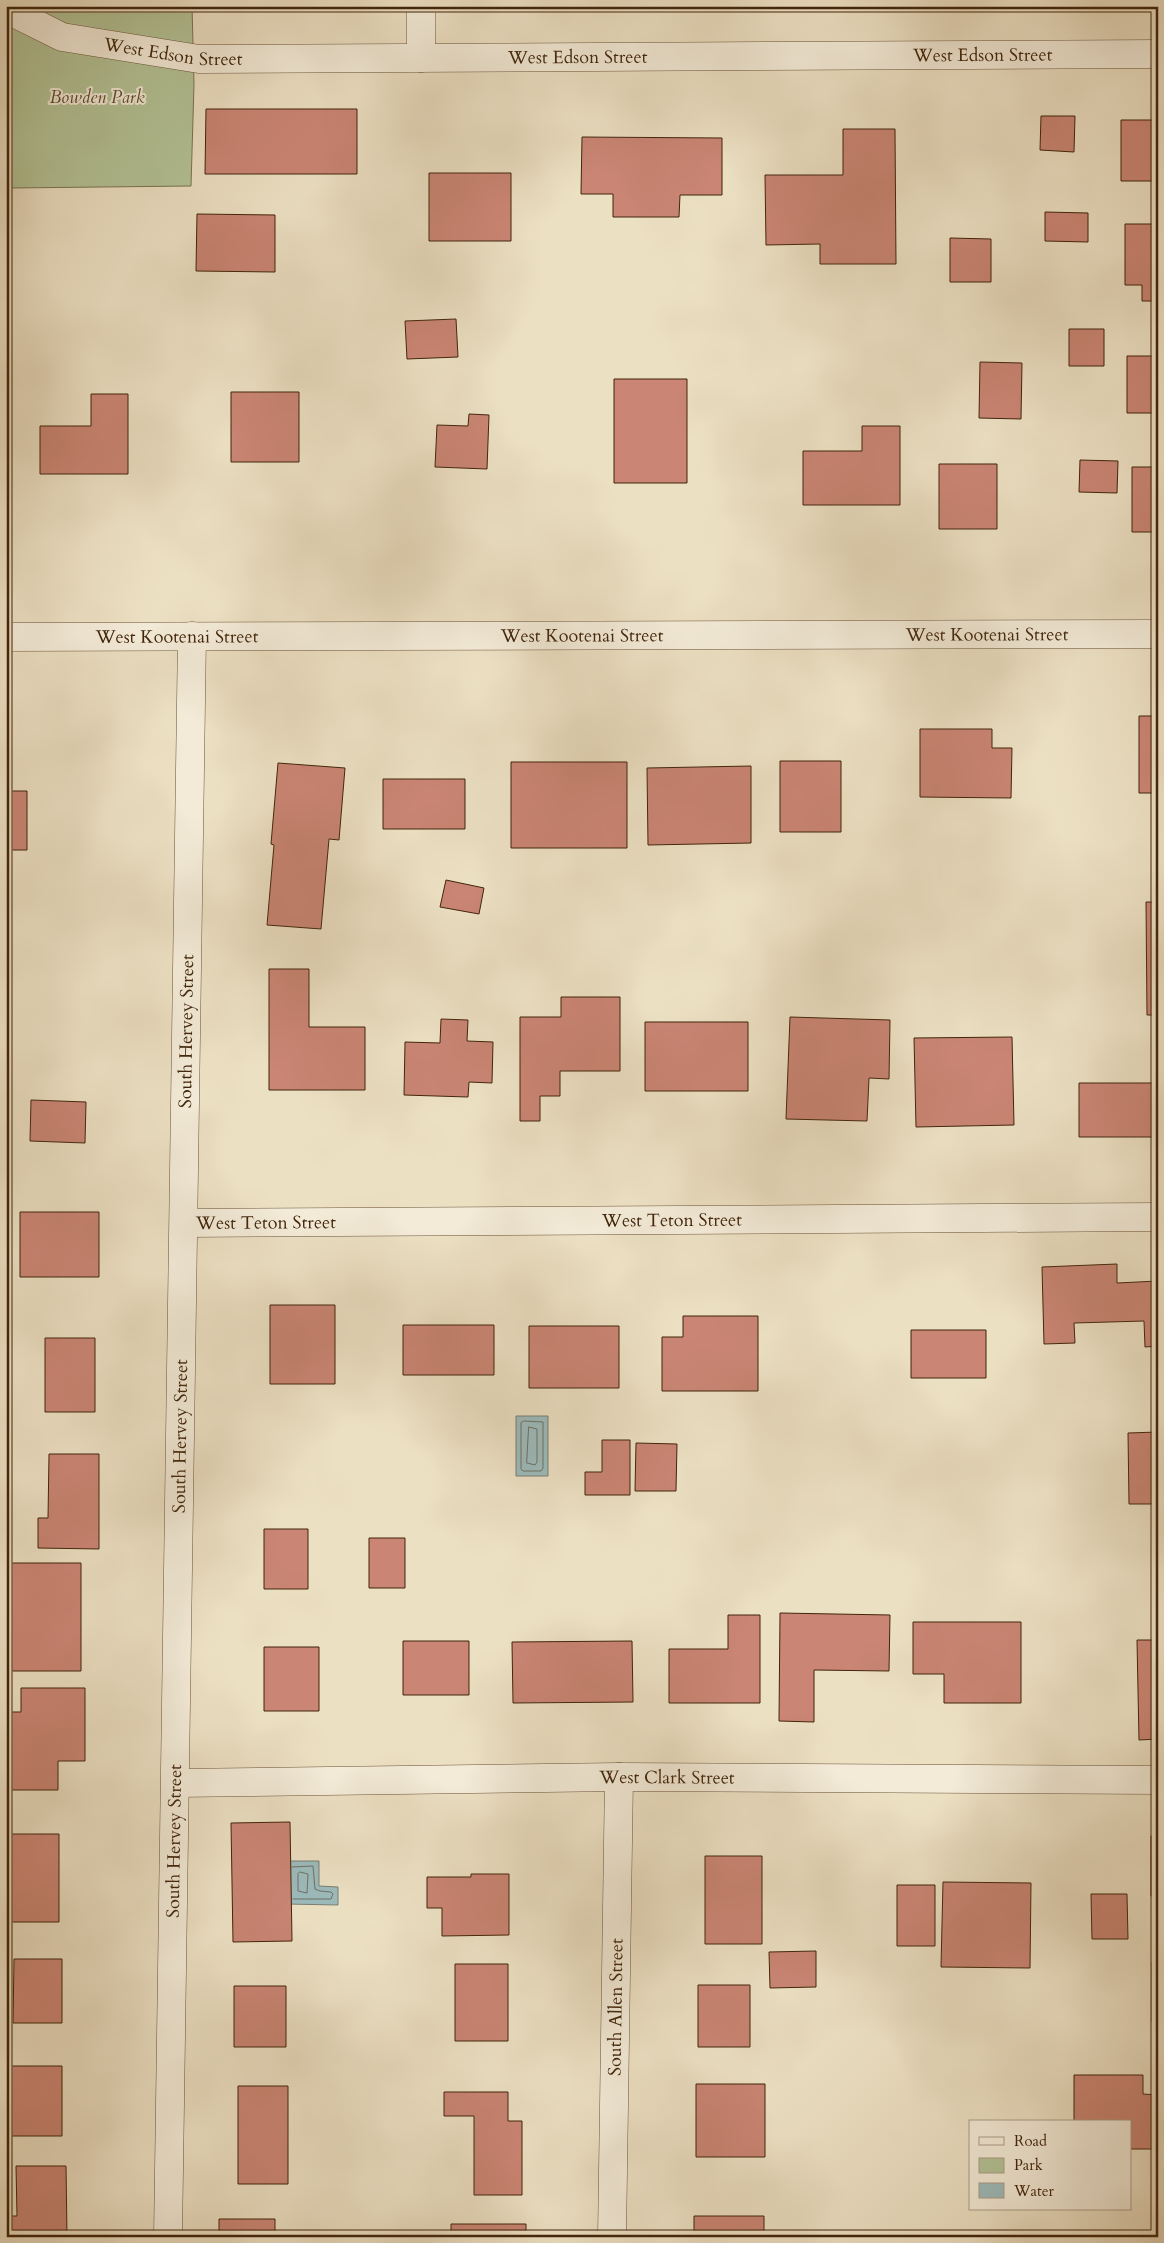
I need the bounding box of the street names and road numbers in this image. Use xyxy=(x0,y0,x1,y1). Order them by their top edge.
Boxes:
street label: West Edson Street xyxy=(101,31,243,71)
street label: West Edson Street xyxy=(912,42,1053,68)
street label: West Edson Street xyxy=(507,44,648,70)
street label: West Kootenai Street xyxy=(905,622,1069,647)
street label: West Kootenai Street xyxy=(500,623,664,648)
street label: West Kootenai Street xyxy=(95,624,259,649)
street label: South Hervey Street xyxy=(172,954,200,1108)
street label: West Teton Street xyxy=(601,1207,742,1233)
street label: West Teton Street xyxy=(195,1210,336,1235)
street label: South Hervey Street xyxy=(166,1359,194,1513)
street label: South Hervey Street xyxy=(160,1764,188,1918)
street label: West Clark Street xyxy=(598,1764,735,1790)
street label: South Allen Street xyxy=(602,1938,629,2076)

